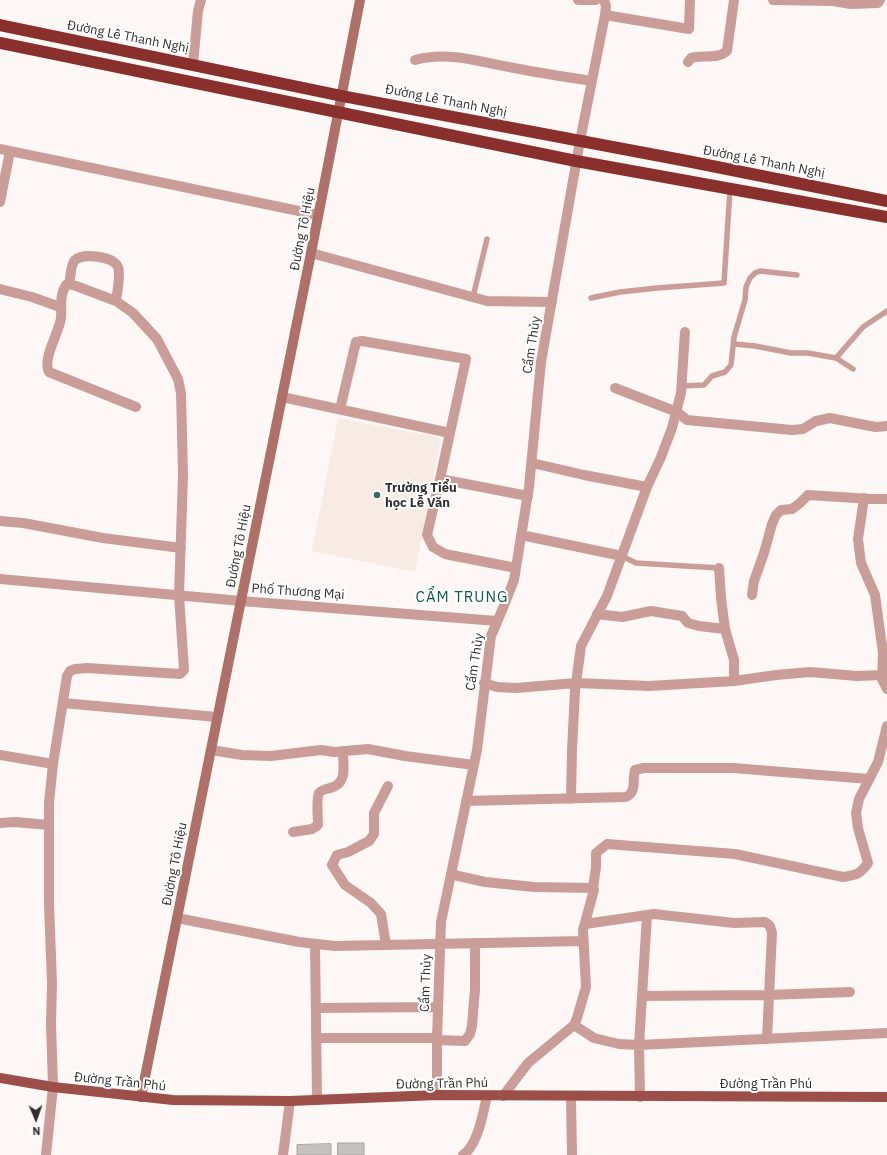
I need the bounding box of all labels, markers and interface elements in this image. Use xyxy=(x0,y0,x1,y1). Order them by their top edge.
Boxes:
street label: Đường Lê Thanh Nghị xyxy=(66,18,190,56)
street label: Đường Lê Thanh Nghị xyxy=(384,82,508,120)
street label: Đường Lê Thanh Nghị xyxy=(702,143,826,181)
street label: Đường Tô Hiệu xyxy=(287,186,319,272)
street label: Cẩm Thủy xyxy=(520,315,544,375)
place label: Trường Tiểu học Lễ Văn xyxy=(385,480,457,511)
marker: Trường Tiểu học Lễ Văn xyxy=(372,490,382,500)
street label: Đường Tô Hiệu xyxy=(223,503,255,589)
street label: Phố Thương Mại xyxy=(251,581,345,603)
district label: CẨM TRUNG xyxy=(416,589,508,607)
street label: Cẩm Thủy xyxy=(463,632,487,692)
street label: Đường Tô Hiệu xyxy=(159,821,191,907)
street label: Cẩm Thủy xyxy=(417,954,435,1012)
street label: Đường Trần Phú xyxy=(73,1069,167,1095)
street label: Đường Trần Phú xyxy=(396,1075,488,1093)
street label: Đường Trần Phú xyxy=(720,1076,812,1092)
north arrow xyxy=(16,1099,56,1139)
text: N xyxy=(32,1124,41,1138)

